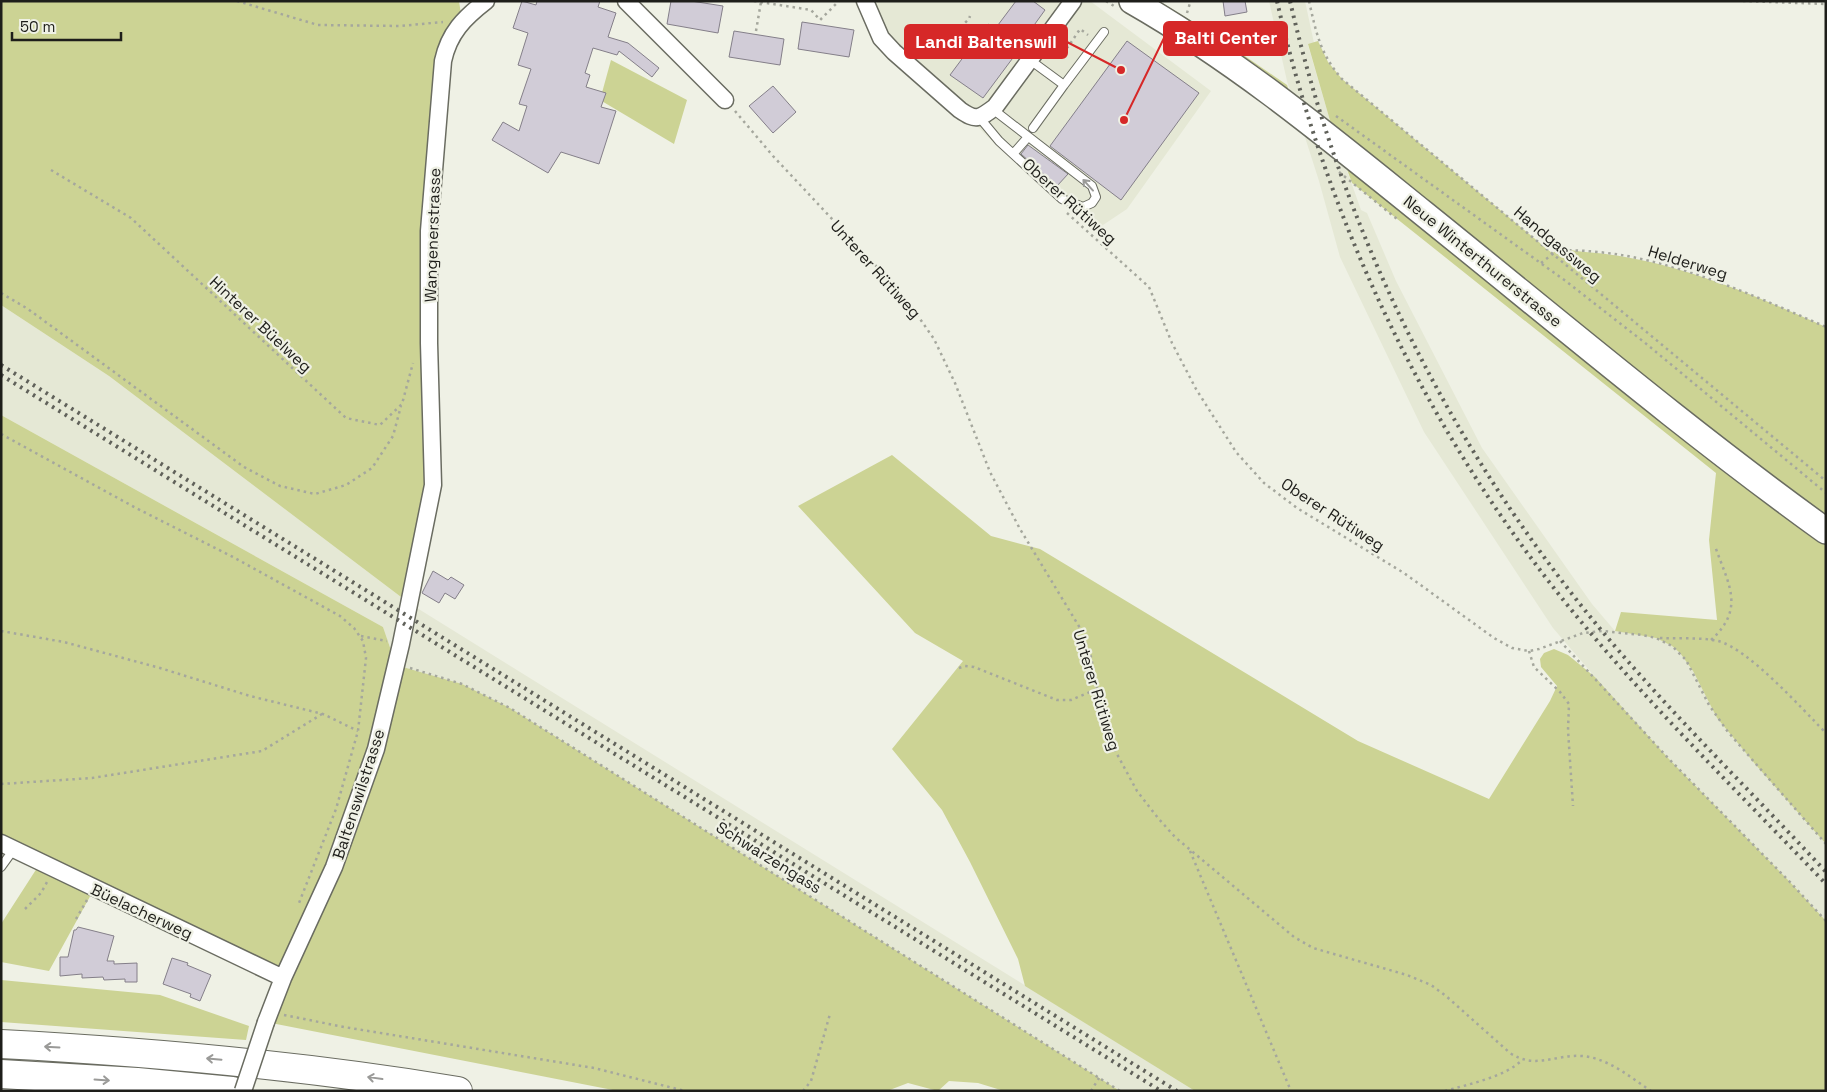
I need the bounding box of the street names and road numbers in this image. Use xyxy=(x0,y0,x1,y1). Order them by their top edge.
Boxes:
street label: Oberer Rütiweg xyxy=(1018,154,1121,249)
street label: Wangenerstrasse xyxy=(420,167,445,303)
street label: Neue Winterthurerstrasse xyxy=(1399,191,1566,332)
street label: Handgassweg xyxy=(1509,202,1606,287)
street label: Unterer Rütiweg xyxy=(826,216,925,323)
street label: Helderweg xyxy=(1646,240,1730,285)
street label: Hinterer Büelweg xyxy=(205,272,316,377)
street label: Oberer Rütiweg xyxy=(1277,473,1389,556)
street label: Unterer Rütiweg xyxy=(1068,627,1125,753)
street label: Baltenswilstrasse xyxy=(328,726,389,862)
street label: Schwarzengass xyxy=(712,817,825,898)
street label: Büelacherweg xyxy=(87,879,196,944)

